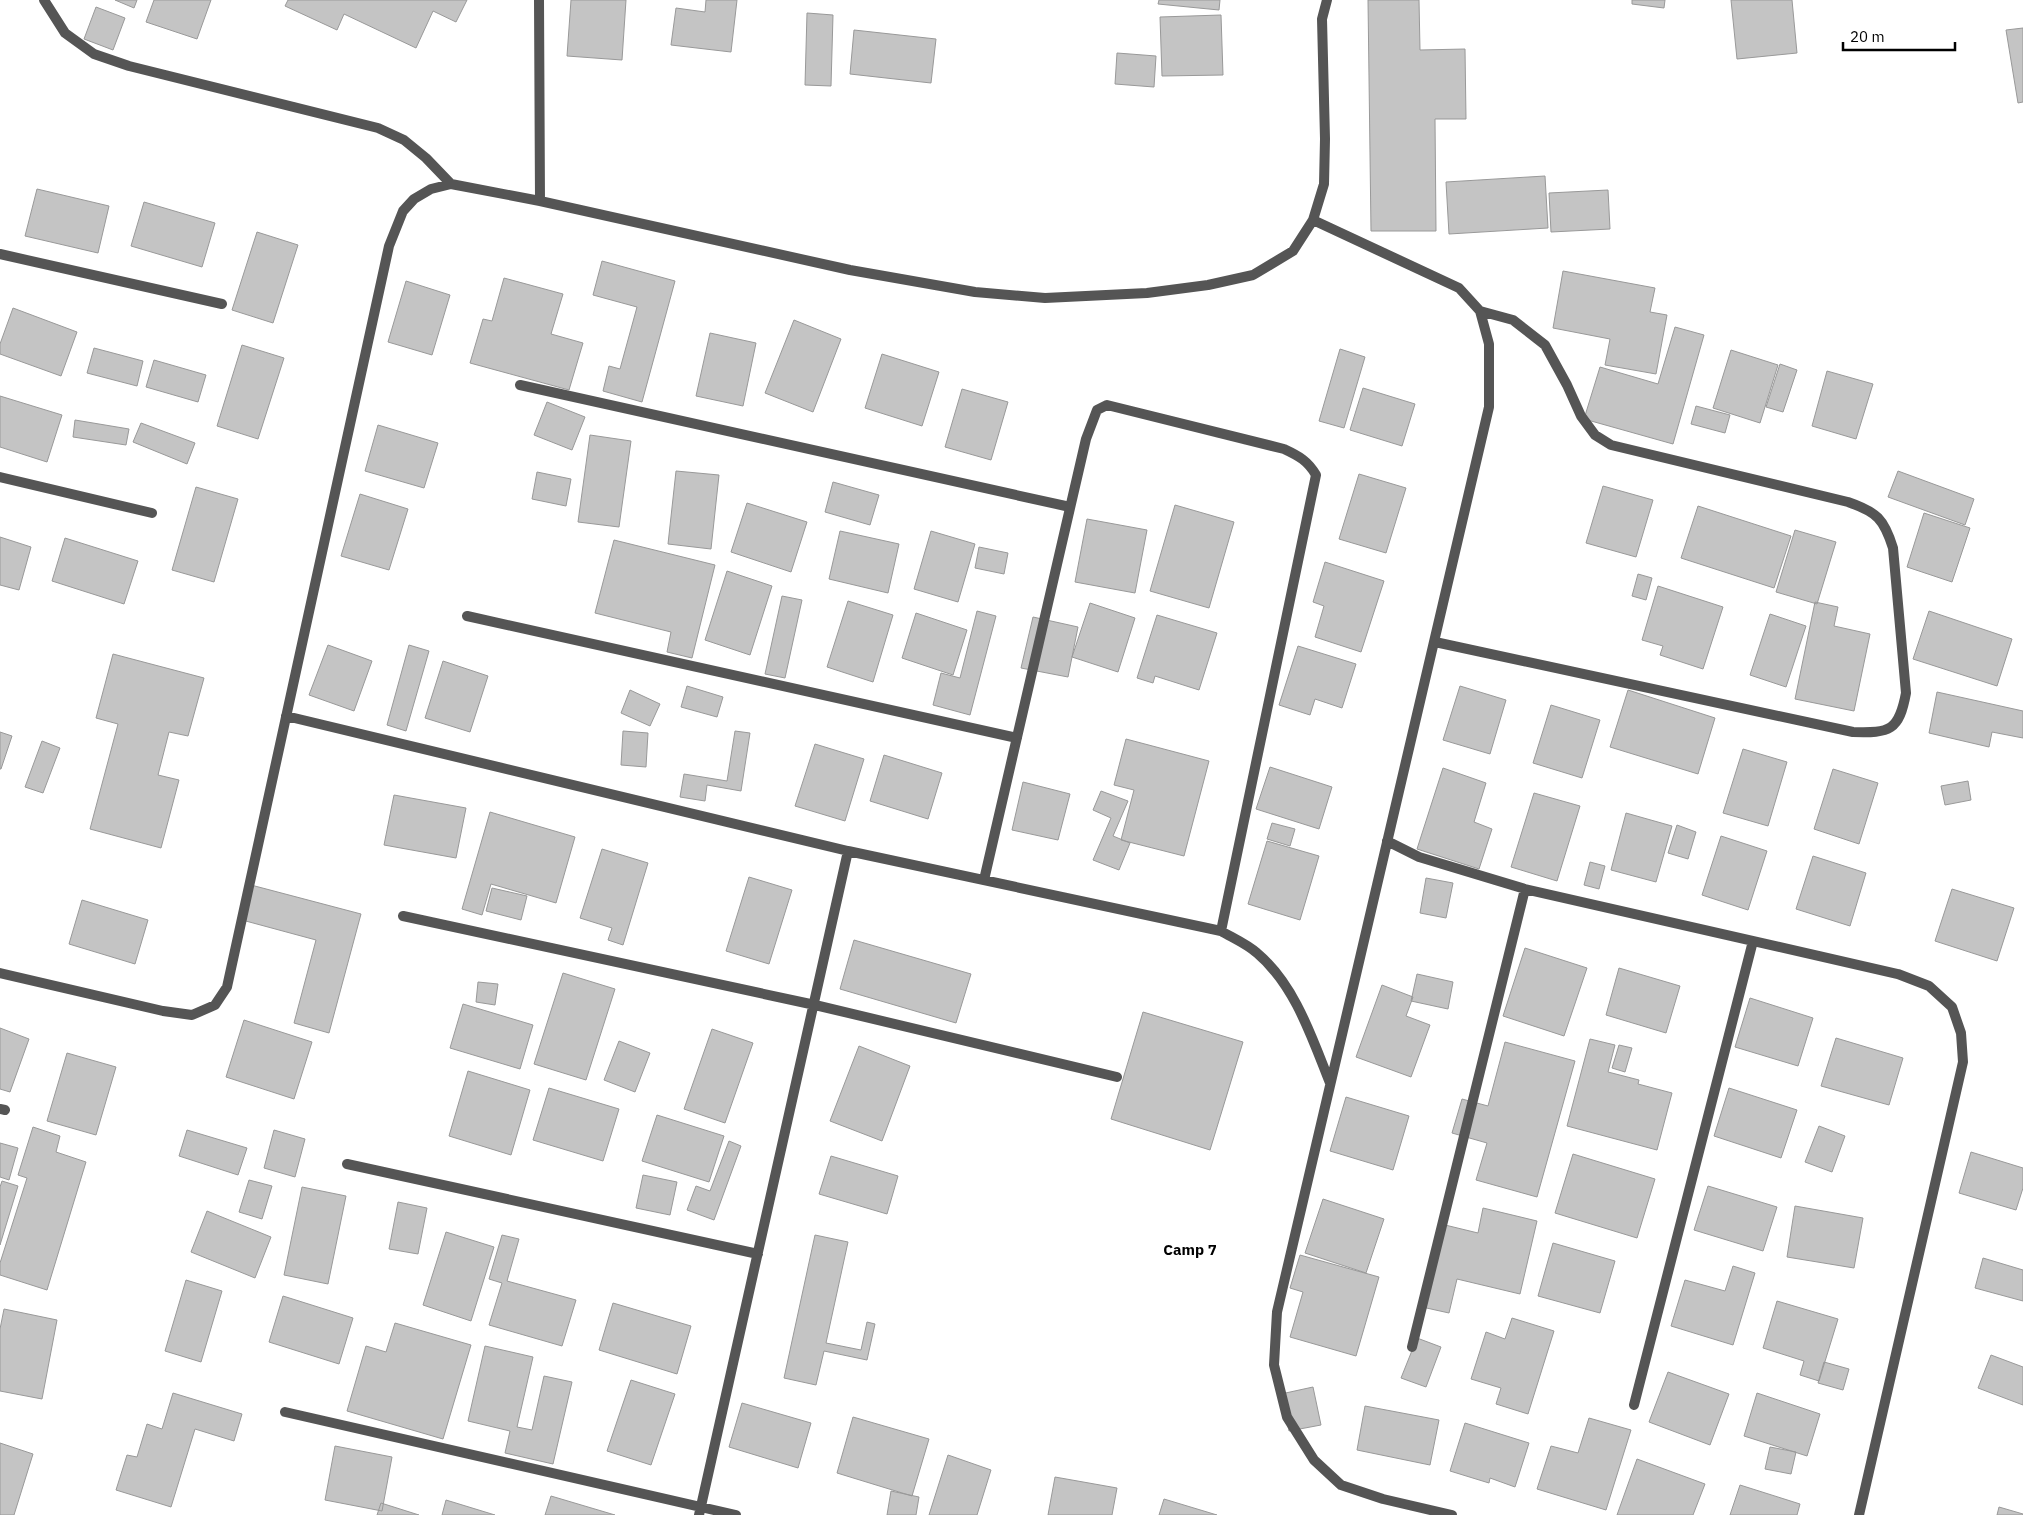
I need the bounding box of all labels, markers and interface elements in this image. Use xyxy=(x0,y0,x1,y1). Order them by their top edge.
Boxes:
scale bar xyxy=(1843,20,1956,52)
text: 20 m xyxy=(1850,27,1885,46)
district label: Camp 7 xyxy=(1163,1240,1217,1259)

